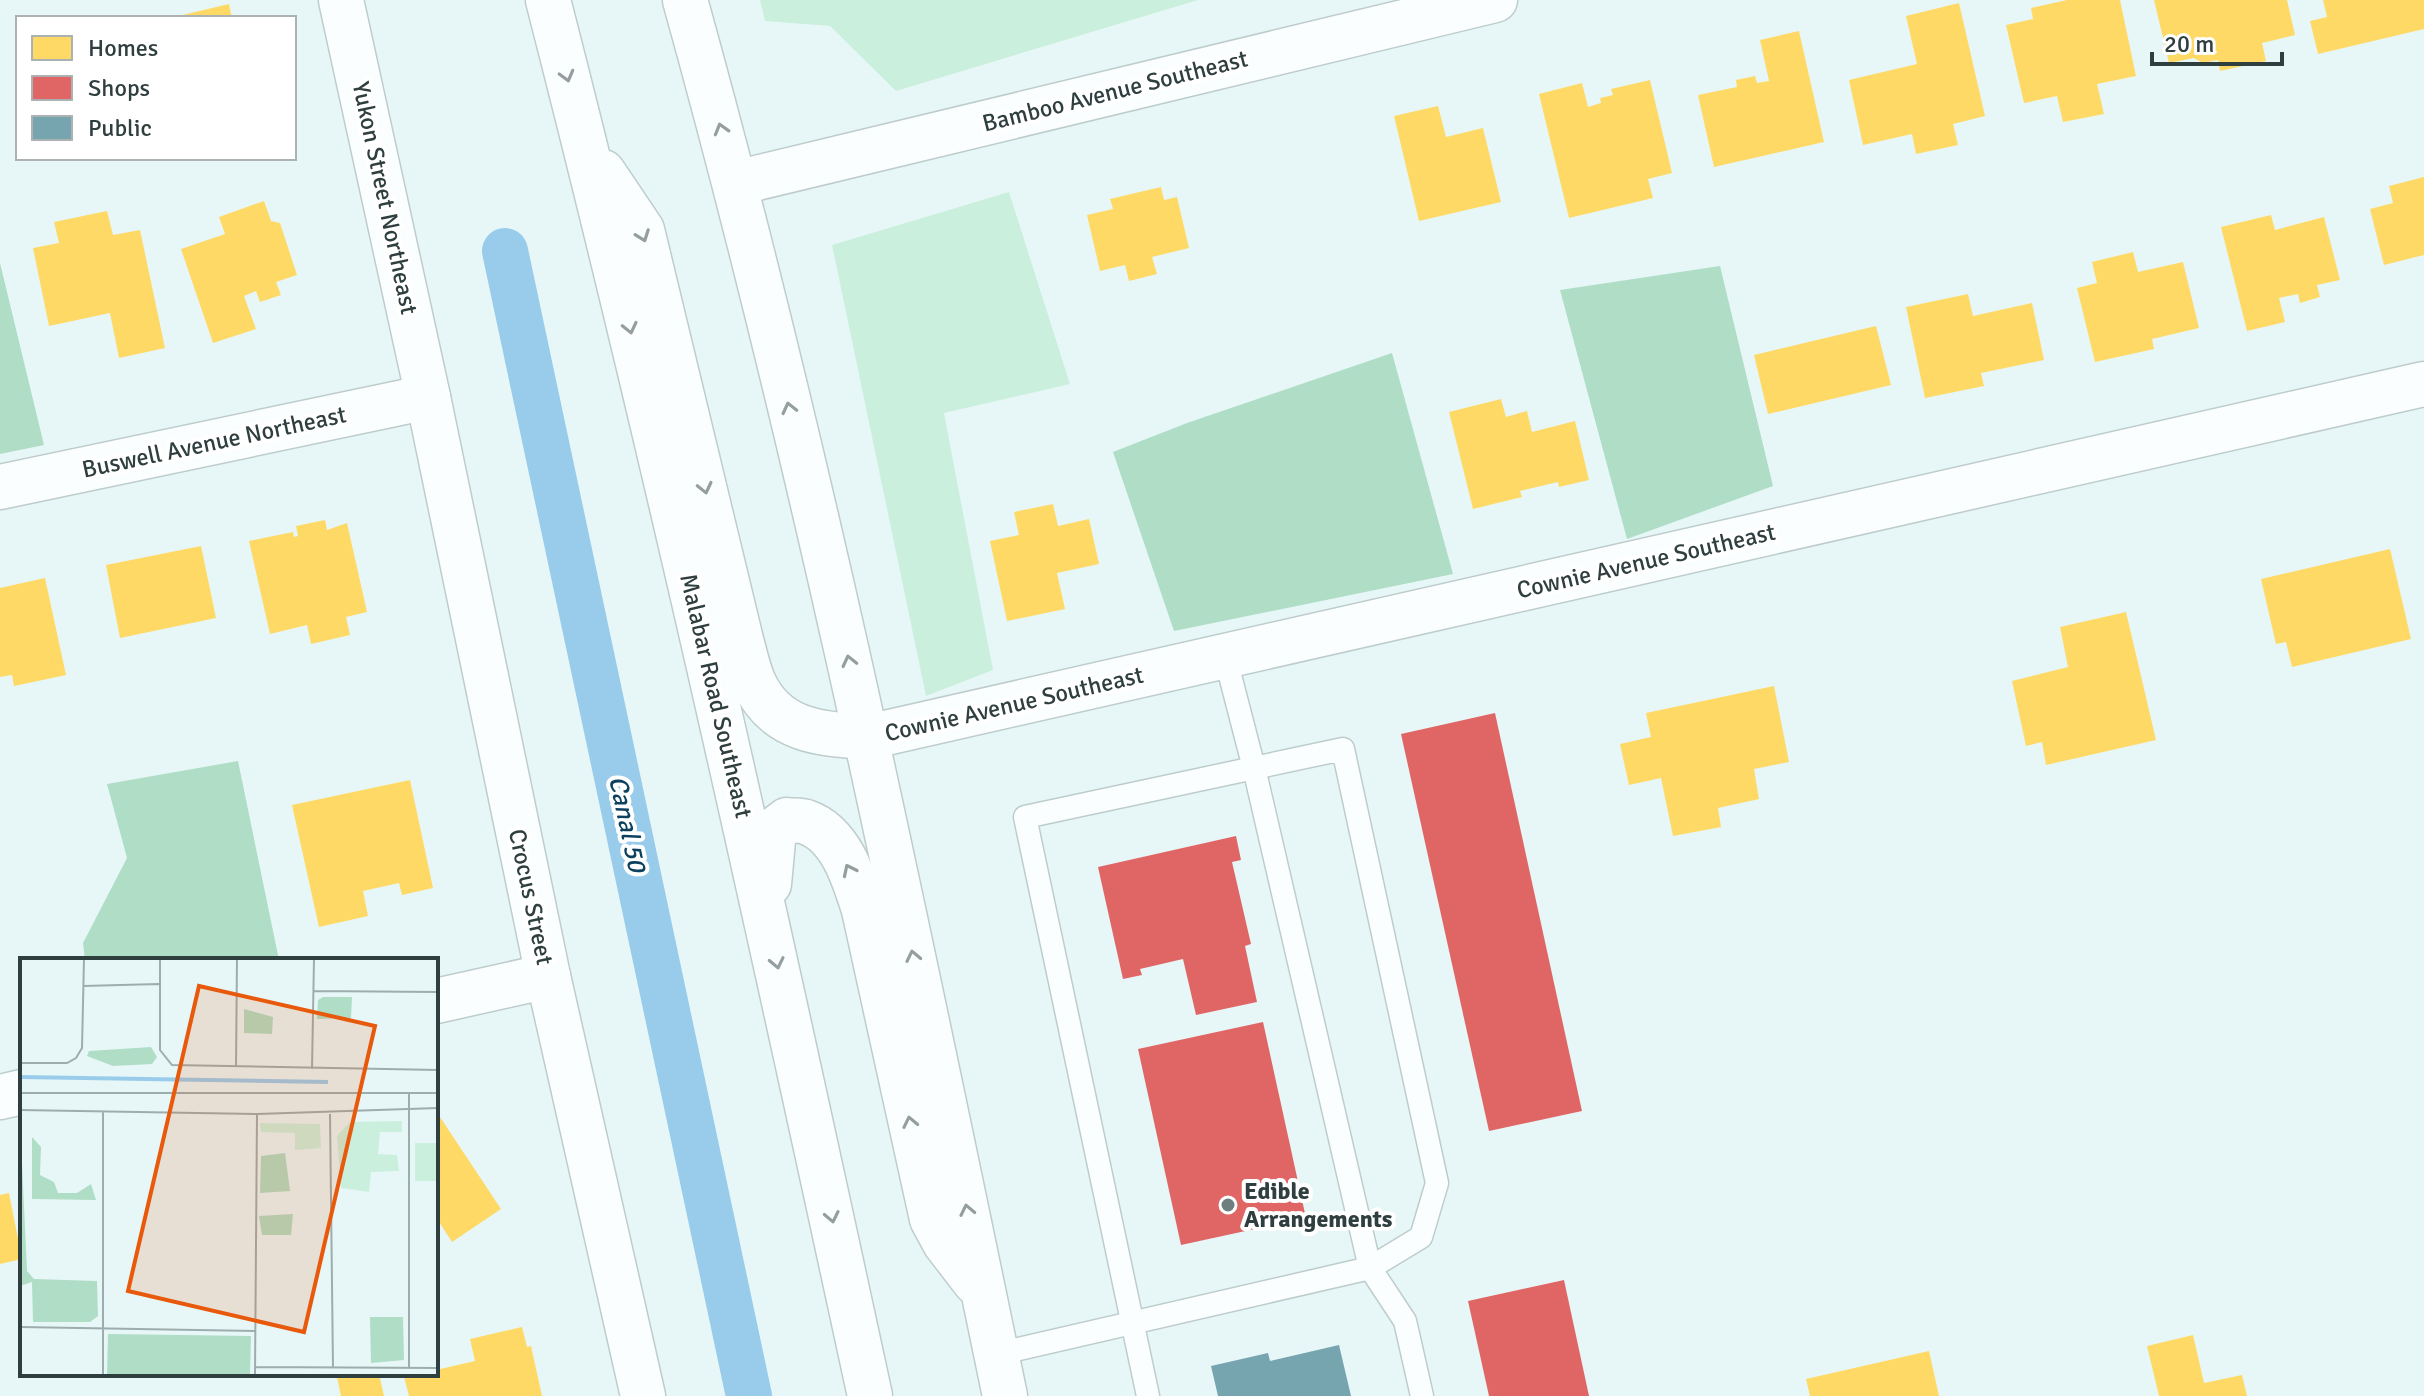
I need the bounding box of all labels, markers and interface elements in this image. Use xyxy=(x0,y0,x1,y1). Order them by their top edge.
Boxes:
legend xyxy=(16,16,296,160)
scale bar xyxy=(2152,16,2282,66)
text: 20 m xyxy=(2164,29,2214,59)
text: Homes xyxy=(88,33,158,63)
street label: Bamboo Avenue Southeast xyxy=(979,43,1251,139)
one-way arrow xyxy=(558,68,575,82)
text: Shops xyxy=(88,73,150,103)
street label: Yukon Street Northeast xyxy=(346,79,424,317)
text: Public xyxy=(88,113,152,143)
one-way arrow xyxy=(714,122,730,136)
one-way arrow xyxy=(633,228,649,242)
one-way arrow xyxy=(621,320,638,334)
street label: Buswell Avenue Northeast xyxy=(79,399,349,485)
one-way arrow xyxy=(782,402,799,416)
one-way arrow xyxy=(696,481,713,495)
street label: Cownie Avenue Southeast xyxy=(1514,517,1778,605)
street label: Malabar Road Southeast xyxy=(673,571,759,821)
one-way arrow xyxy=(842,655,859,669)
street label: Cownie Avenue Southeast xyxy=(882,660,1146,748)
water label: Canal 50 xyxy=(601,773,653,877)
street label: Crocus Street xyxy=(502,826,560,968)
one-way arrow xyxy=(843,864,859,879)
one-way arrow xyxy=(905,949,922,963)
one-way arrow xyxy=(768,956,785,969)
inset map xyxy=(20,958,438,1376)
one-way arrow xyxy=(902,1116,919,1130)
place label: Edible Arrangements xyxy=(1244,1176,1393,1234)
marker: Edible Arrangements xyxy=(1219,1196,1237,1214)
one-way arrow xyxy=(959,1204,976,1217)
one-way arrow xyxy=(823,1210,840,1223)

